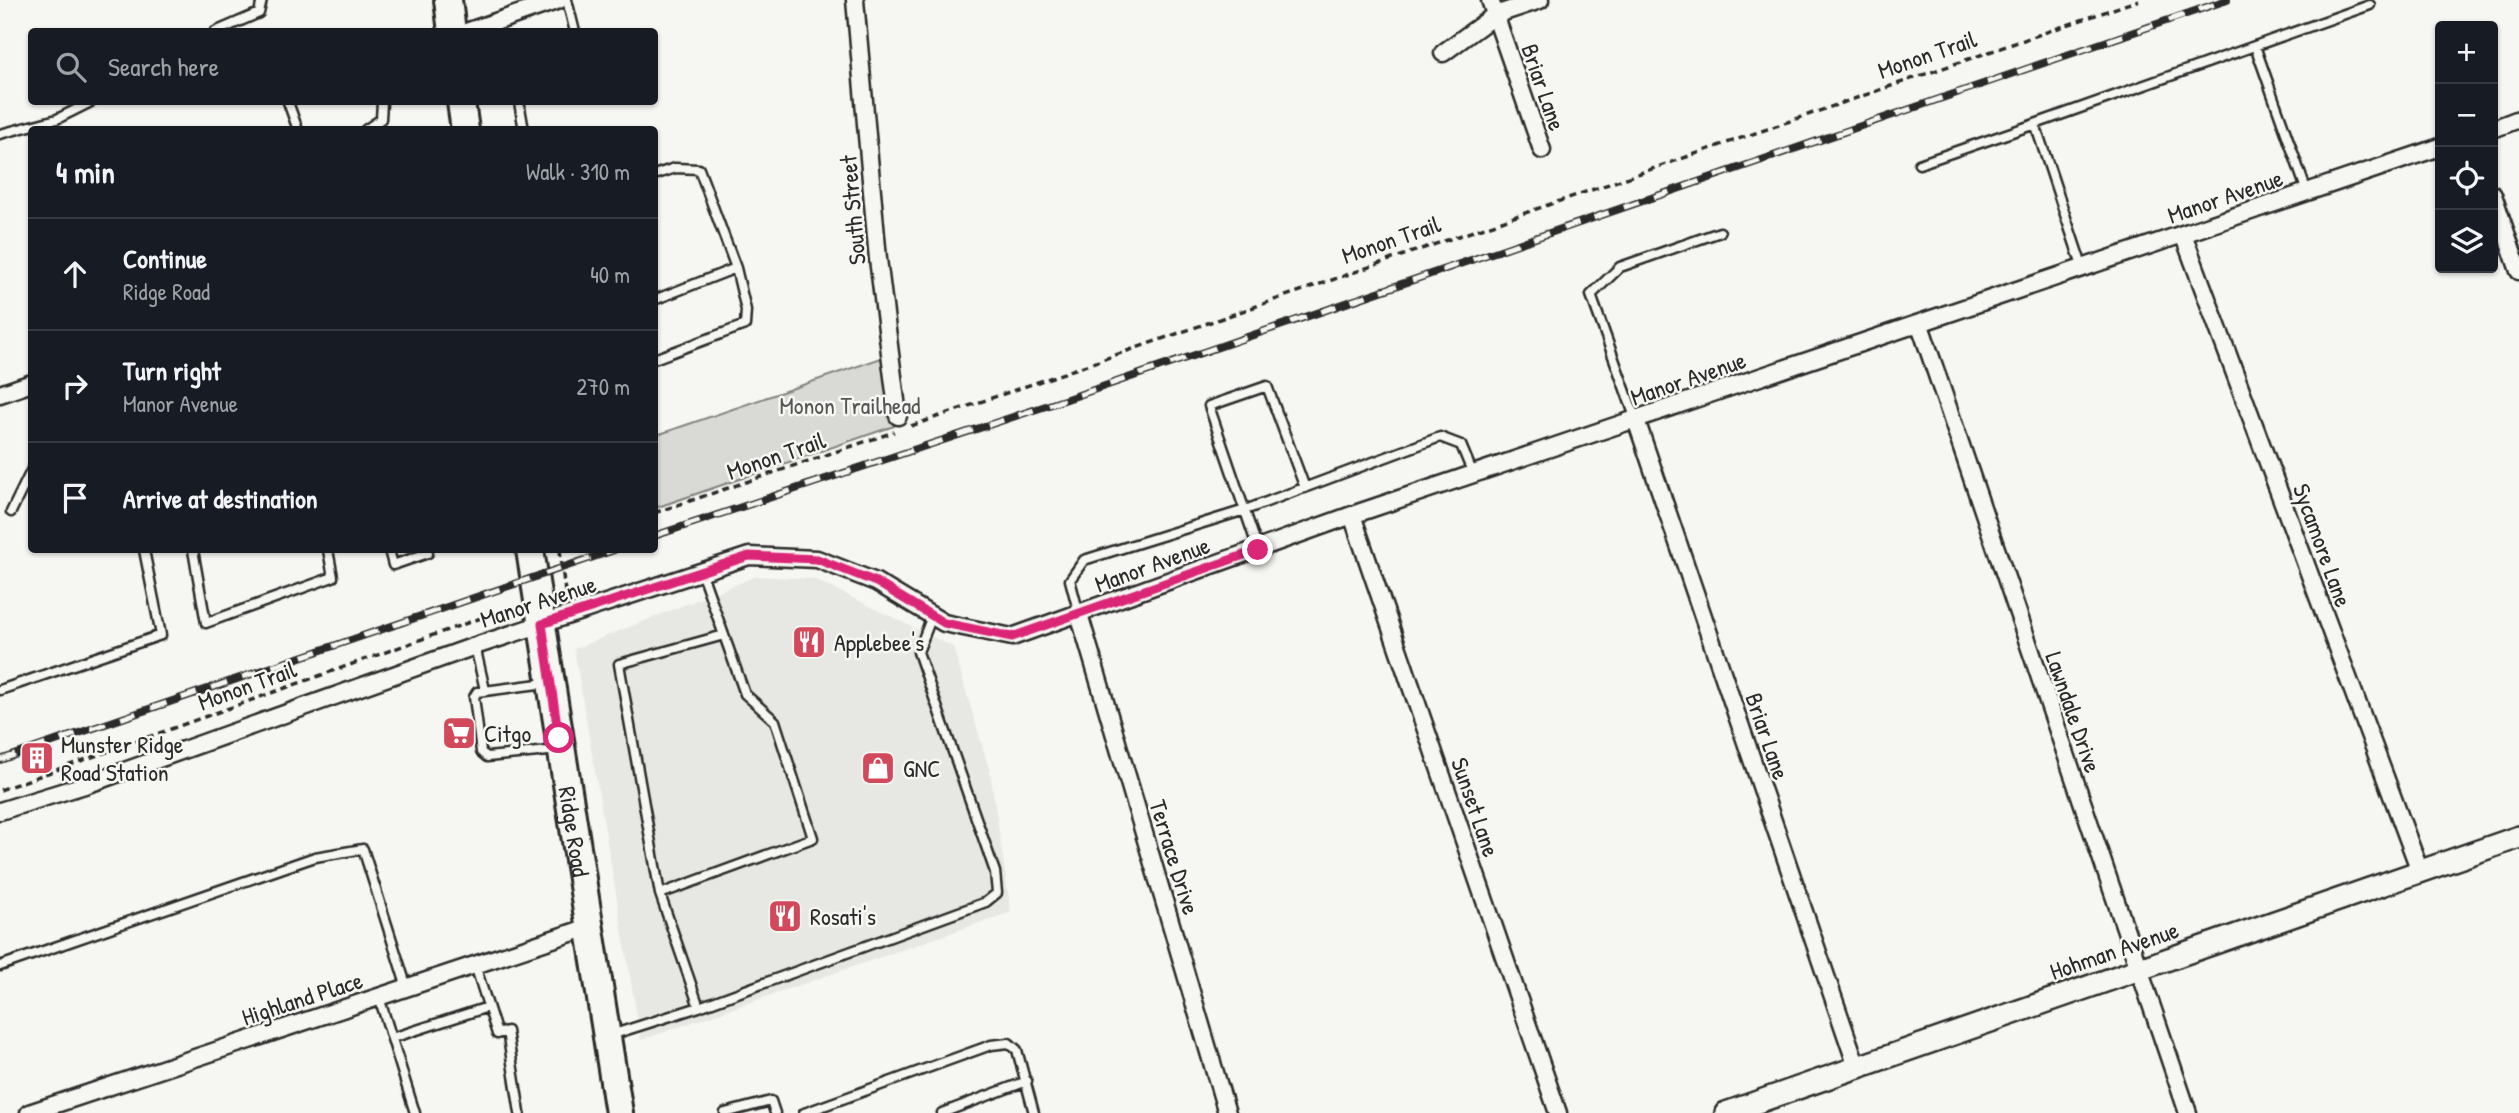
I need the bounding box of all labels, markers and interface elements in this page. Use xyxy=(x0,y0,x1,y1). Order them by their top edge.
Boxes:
map controls xyxy=(2435,21,2498,273)
button: + xyxy=(2435,21,2498,84)
street label: Monon Trail xyxy=(1873,22,1981,86)
search box xyxy=(28,28,658,105)
street label: Briar Lane xyxy=(1514,39,1574,135)
icon: search xyxy=(52,48,90,86)
text: Search here xyxy=(108,49,219,84)
button: − xyxy=(2435,84,2498,147)
button: locate xyxy=(2435,147,2498,210)
text: 4 min xyxy=(56,152,115,192)
street label: South Street xyxy=(831,153,873,266)
text: Walk · 310 m xyxy=(526,156,630,187)
street label: Manor Avenue xyxy=(2163,161,2287,231)
street label: Monon Trail xyxy=(1337,207,1445,271)
button: layers xyxy=(2435,210,2498,273)
text: Continue xyxy=(123,241,207,276)
icon: ahead xyxy=(56,255,94,293)
text: 40 m xyxy=(590,259,630,290)
text: Ridge Road xyxy=(123,276,210,307)
street label: Manor Avenue xyxy=(1626,343,1750,413)
text: Turn right xyxy=(123,353,221,388)
icon: right xyxy=(56,367,94,405)
text: 270 m xyxy=(577,371,630,402)
text: Manor Avenue xyxy=(123,388,238,419)
park label: Monon Trailhead xyxy=(780,389,920,421)
street label: Monon Trail xyxy=(722,423,830,487)
icon: arrive xyxy=(56,479,94,517)
street label: Sycamore Lane xyxy=(2286,479,2360,611)
text: Arrive at destination xyxy=(123,481,318,516)
street label: Manor Avenue xyxy=(1090,528,1214,600)
route end xyxy=(1242,534,1273,565)
street label: Manor Avenue xyxy=(476,567,600,635)
restaurant icon: Applebee's xyxy=(790,623,828,661)
place label: Applebee's xyxy=(834,626,924,658)
street label: Lawndale Drive xyxy=(2038,647,2110,777)
street label: Monon Trail xyxy=(193,652,301,718)
street label: Briar Lane xyxy=(1738,688,1798,784)
supermarket icon: Citgo xyxy=(440,714,478,752)
place label: Citgo xyxy=(484,717,531,749)
route start xyxy=(543,722,574,753)
place label: Munster Ridge Road Station xyxy=(61,728,184,788)
building icon: Munster Ridge Road Station xyxy=(18,739,56,777)
shop icon: GNC xyxy=(859,749,897,787)
place label: GNC xyxy=(903,752,940,784)
street label: Sunset Lane xyxy=(1444,753,1508,861)
street label: Ridge Road xyxy=(552,784,597,879)
street label: Terrace Drive xyxy=(1142,796,1208,919)
restaurant icon: Rosati's xyxy=(766,897,804,935)
place label: Rosati's xyxy=(810,900,876,932)
street label: Hohman Avenue xyxy=(2045,913,2183,987)
street label: Highland Place xyxy=(238,963,367,1033)

